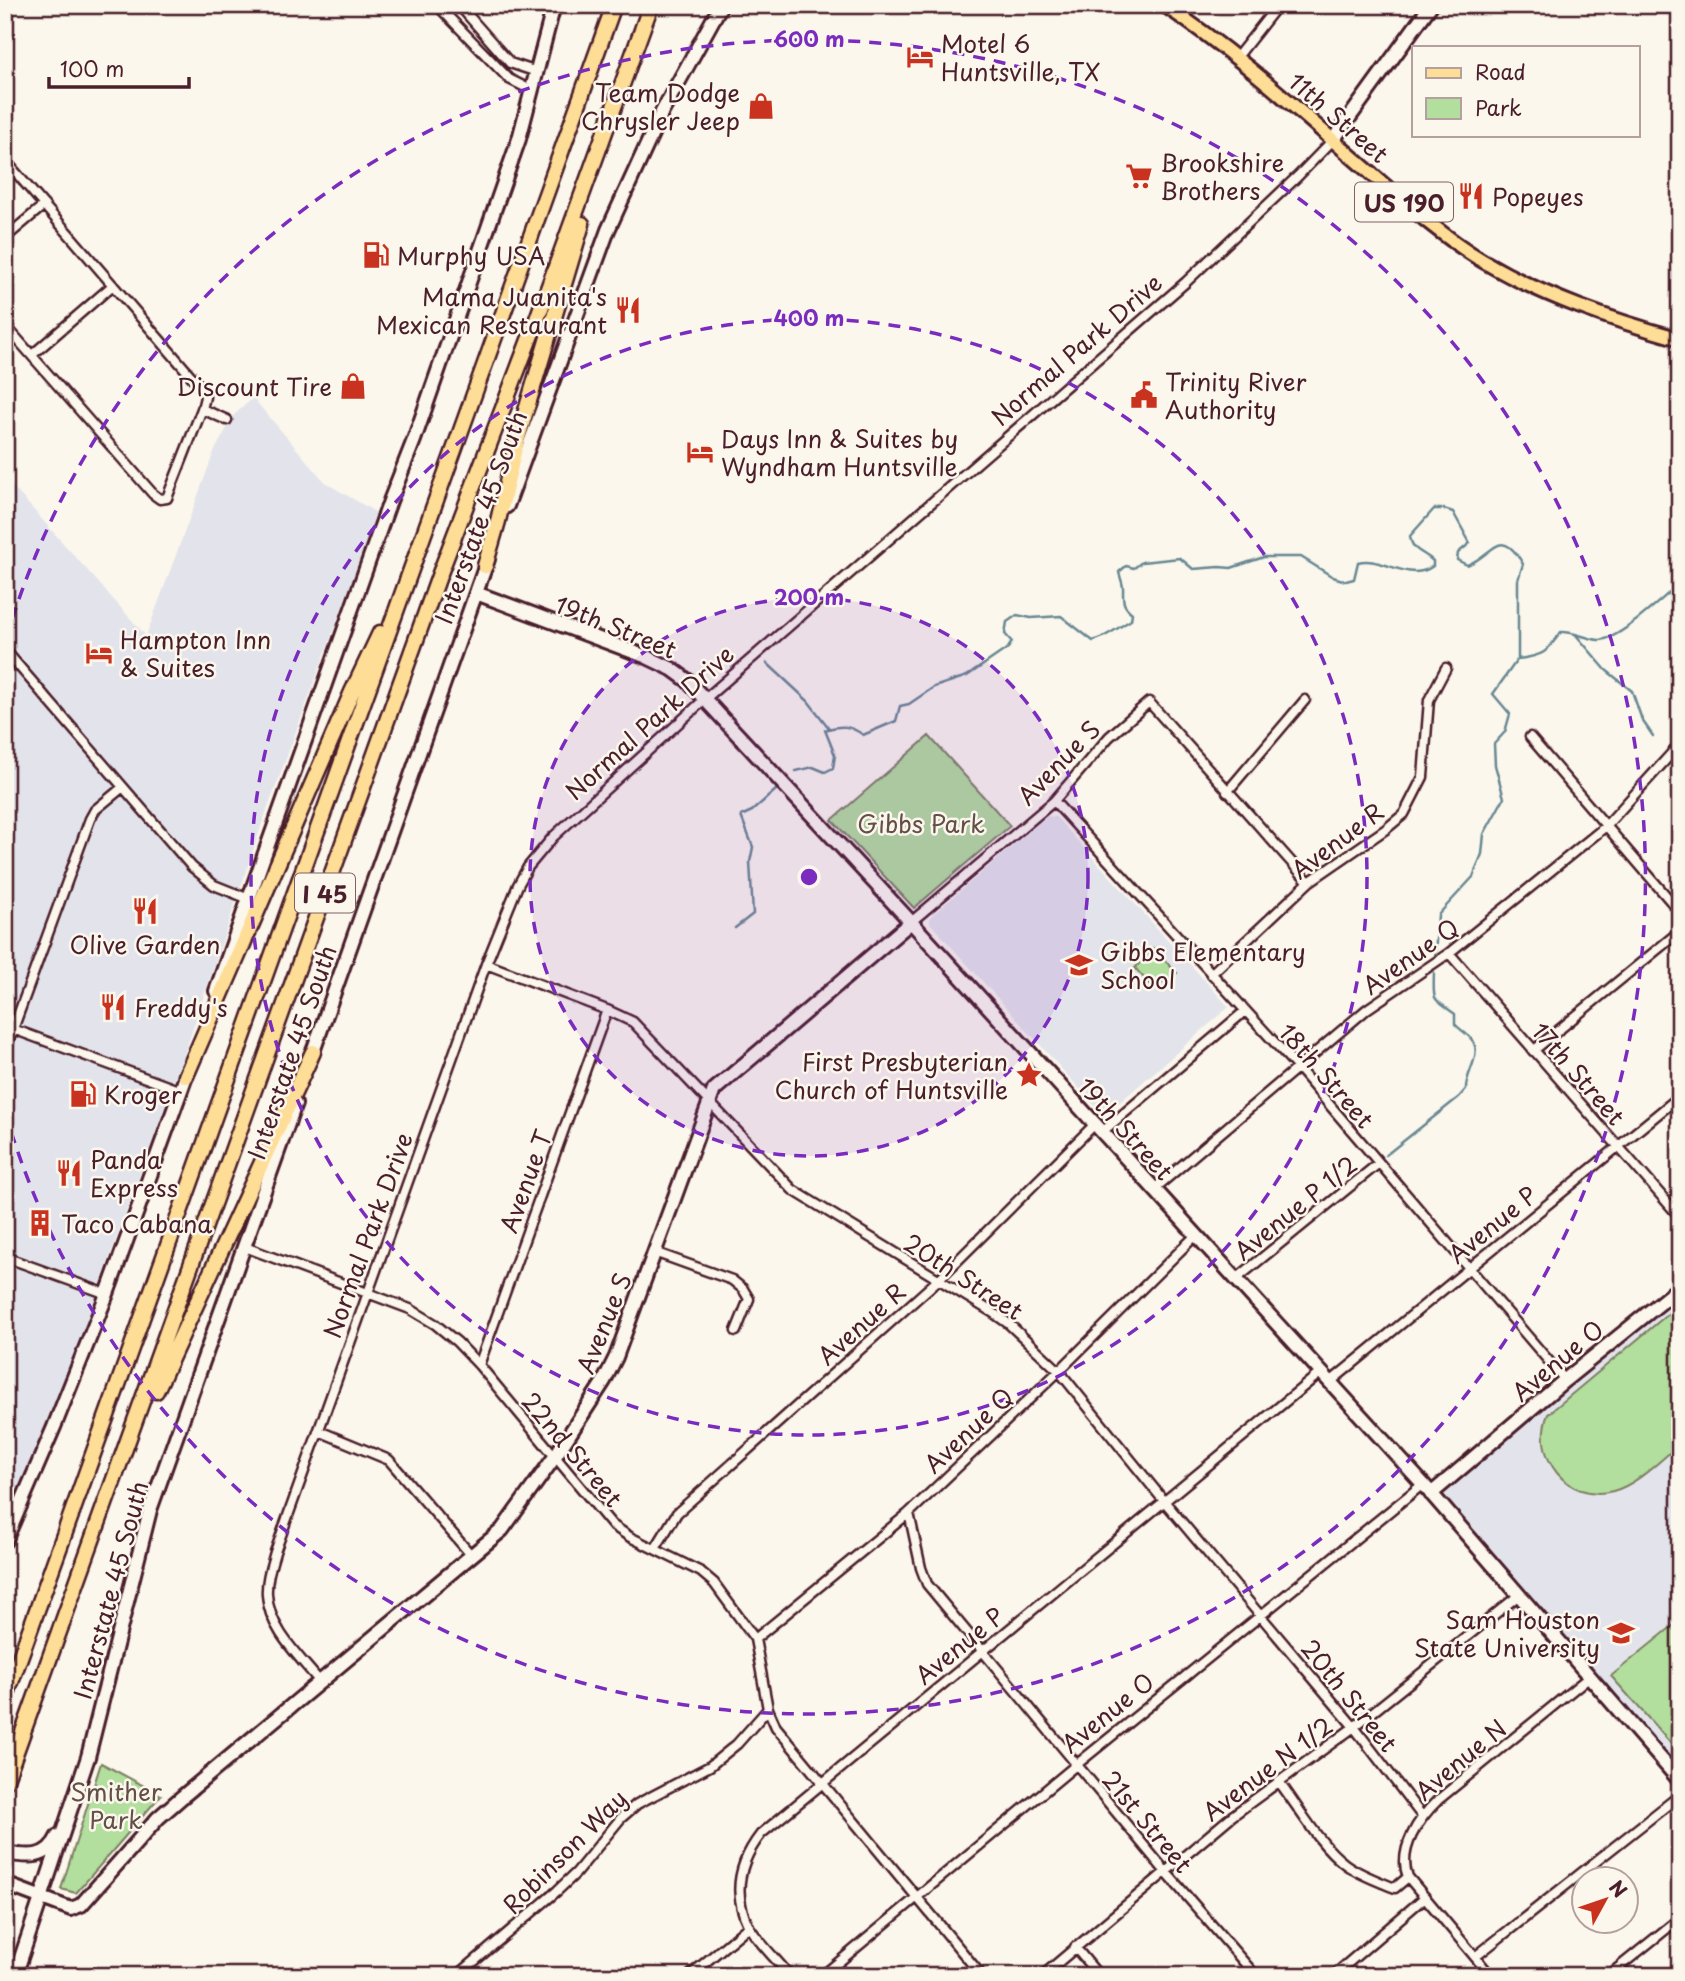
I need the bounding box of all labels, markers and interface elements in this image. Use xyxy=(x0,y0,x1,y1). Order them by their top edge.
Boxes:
text: 600 m xyxy=(773,22,845,54)
place label: Motel 6 Huntsville, TX xyxy=(941,25,1100,89)
hotel icon: Motel 6 Huntsville, TX xyxy=(905,42,935,72)
scale bar xyxy=(49,46,189,90)
legend xyxy=(1412,46,1640,136)
text: 100 m xyxy=(60,52,124,84)
text: Road xyxy=(1475,55,1526,87)
street label: 11th Street xyxy=(1281,63,1397,171)
place label: Team Dodge Chrysler Jeep xyxy=(581,74,740,138)
shop icon: Team Dodge Chrysler Jeep xyxy=(746,91,776,121)
text: Park xyxy=(1475,91,1522,123)
place label: Brookshire Brothers xyxy=(1160,144,1284,208)
supermarket icon: Brookshire Brothers xyxy=(1124,161,1154,191)
place label: Popeyes xyxy=(1492,178,1584,214)
restaurant icon: Popeyes xyxy=(1456,181,1486,211)
road number: US 190 xyxy=(1355,182,1453,222)
place label: Murphy USA xyxy=(397,237,545,273)
fuel station icon: Murphy USA xyxy=(361,240,391,270)
street label: Normal Park Drive xyxy=(983,264,1169,434)
place label: Mama Juanita's Mexican Restaurant xyxy=(376,278,607,342)
restaurant icon: Mama Juanita's Mexican Restaurant xyxy=(613,295,643,325)
text: 400 m xyxy=(774,301,844,333)
place label: Trinity River Authority xyxy=(1165,363,1306,427)
place label: Discount Tire xyxy=(177,368,332,404)
shop icon: Discount Tire xyxy=(338,371,368,401)
public building icon: Trinity River Authority xyxy=(1129,380,1159,410)
street label: Interstate 45 South xyxy=(425,405,535,629)
place label: Days Inn & Suites by Wyndham Huntsville xyxy=(721,420,958,484)
hotel icon: Days Inn & Suites by Wyndham Huntsville xyxy=(685,437,715,467)
text: 200 m xyxy=(774,580,844,612)
street label: 19th Street xyxy=(550,585,682,667)
place label: Hampton Inn & Suites xyxy=(120,621,271,685)
street label: Normal Park Drive xyxy=(557,636,741,808)
hotel icon: Hampton Inn & Suites xyxy=(84,638,114,668)
street label: Avenue S xyxy=(1008,711,1108,813)
street label: Avenue R xyxy=(1283,793,1391,887)
park label: Gibbs Park xyxy=(857,805,985,841)
centre of rings xyxy=(797,865,821,889)
road number: I 45 xyxy=(295,874,355,912)
restaurant icon: Olive Garden xyxy=(130,896,160,926)
street label: Avenue Q xyxy=(1354,909,1466,1003)
place label: Olive Garden xyxy=(70,926,220,962)
place label: Gibbs Elementary School xyxy=(1100,933,1306,997)
street label: Interstate 45 South xyxy=(237,940,345,1164)
school or university icon: Gibbs Elementary School xyxy=(1064,950,1094,980)
place label: Freddy's xyxy=(134,989,228,1025)
restaurant icon: Freddy's xyxy=(98,992,128,1022)
street label: 17th Street xyxy=(1524,1013,1634,1133)
street label: 18th Street xyxy=(1271,1014,1383,1136)
place label: First Presbyterian Church of Huntsville xyxy=(774,1043,1008,1107)
place icon: First Presbyterian Church of Huntsville xyxy=(1014,1060,1044,1090)
street label: 19th Street xyxy=(1070,1068,1182,1188)
place label: Kroger xyxy=(104,1076,183,1112)
fuel station icon: Kroger xyxy=(68,1079,98,1109)
street label: Avenue T xyxy=(490,1124,560,1238)
street label: Normal Park Drive xyxy=(313,1127,421,1343)
place label: Panda Express xyxy=(90,1141,178,1205)
street label: Avenue P 1/2 xyxy=(1226,1146,1364,1268)
restaurant icon: Panda Express xyxy=(54,1158,84,1188)
street label: Avenue P xyxy=(1440,1177,1544,1271)
place label: Taco Cabana xyxy=(61,1205,212,1241)
building icon: Taco Cabana xyxy=(25,1208,55,1238)
street label: 20th Street xyxy=(897,1224,1031,1328)
street label: Avenue S xyxy=(566,1267,640,1379)
street label: Avenue R xyxy=(809,1273,913,1373)
street label: Avenue O xyxy=(1503,1311,1611,1409)
street label: Avenue Q xyxy=(915,1379,1021,1481)
street label: 22nd Street xyxy=(514,1384,632,1514)
street label: Interstate 45 South xyxy=(64,1477,156,1703)
street label: Avenue P xyxy=(907,1598,1011,1692)
place label: Sam Houston State University xyxy=(1414,1601,1600,1665)
school or university icon: Sam Houston State University xyxy=(1606,1618,1636,1648)
street label: 20th Street xyxy=(1293,1631,1407,1759)
street label: Avenue O xyxy=(1053,1663,1161,1761)
street label: Avenue N 1/2 xyxy=(1194,1707,1340,1829)
street label: Avenue N xyxy=(1406,1710,1514,1808)
street label: 21st Street xyxy=(1094,1762,1202,1880)
park label: Smither Park xyxy=(70,1773,163,1837)
street label: Robinson Way xyxy=(494,1781,634,1921)
north arrow xyxy=(1570,1866,1640,1936)
text: N xyxy=(1603,1874,1634,1903)

